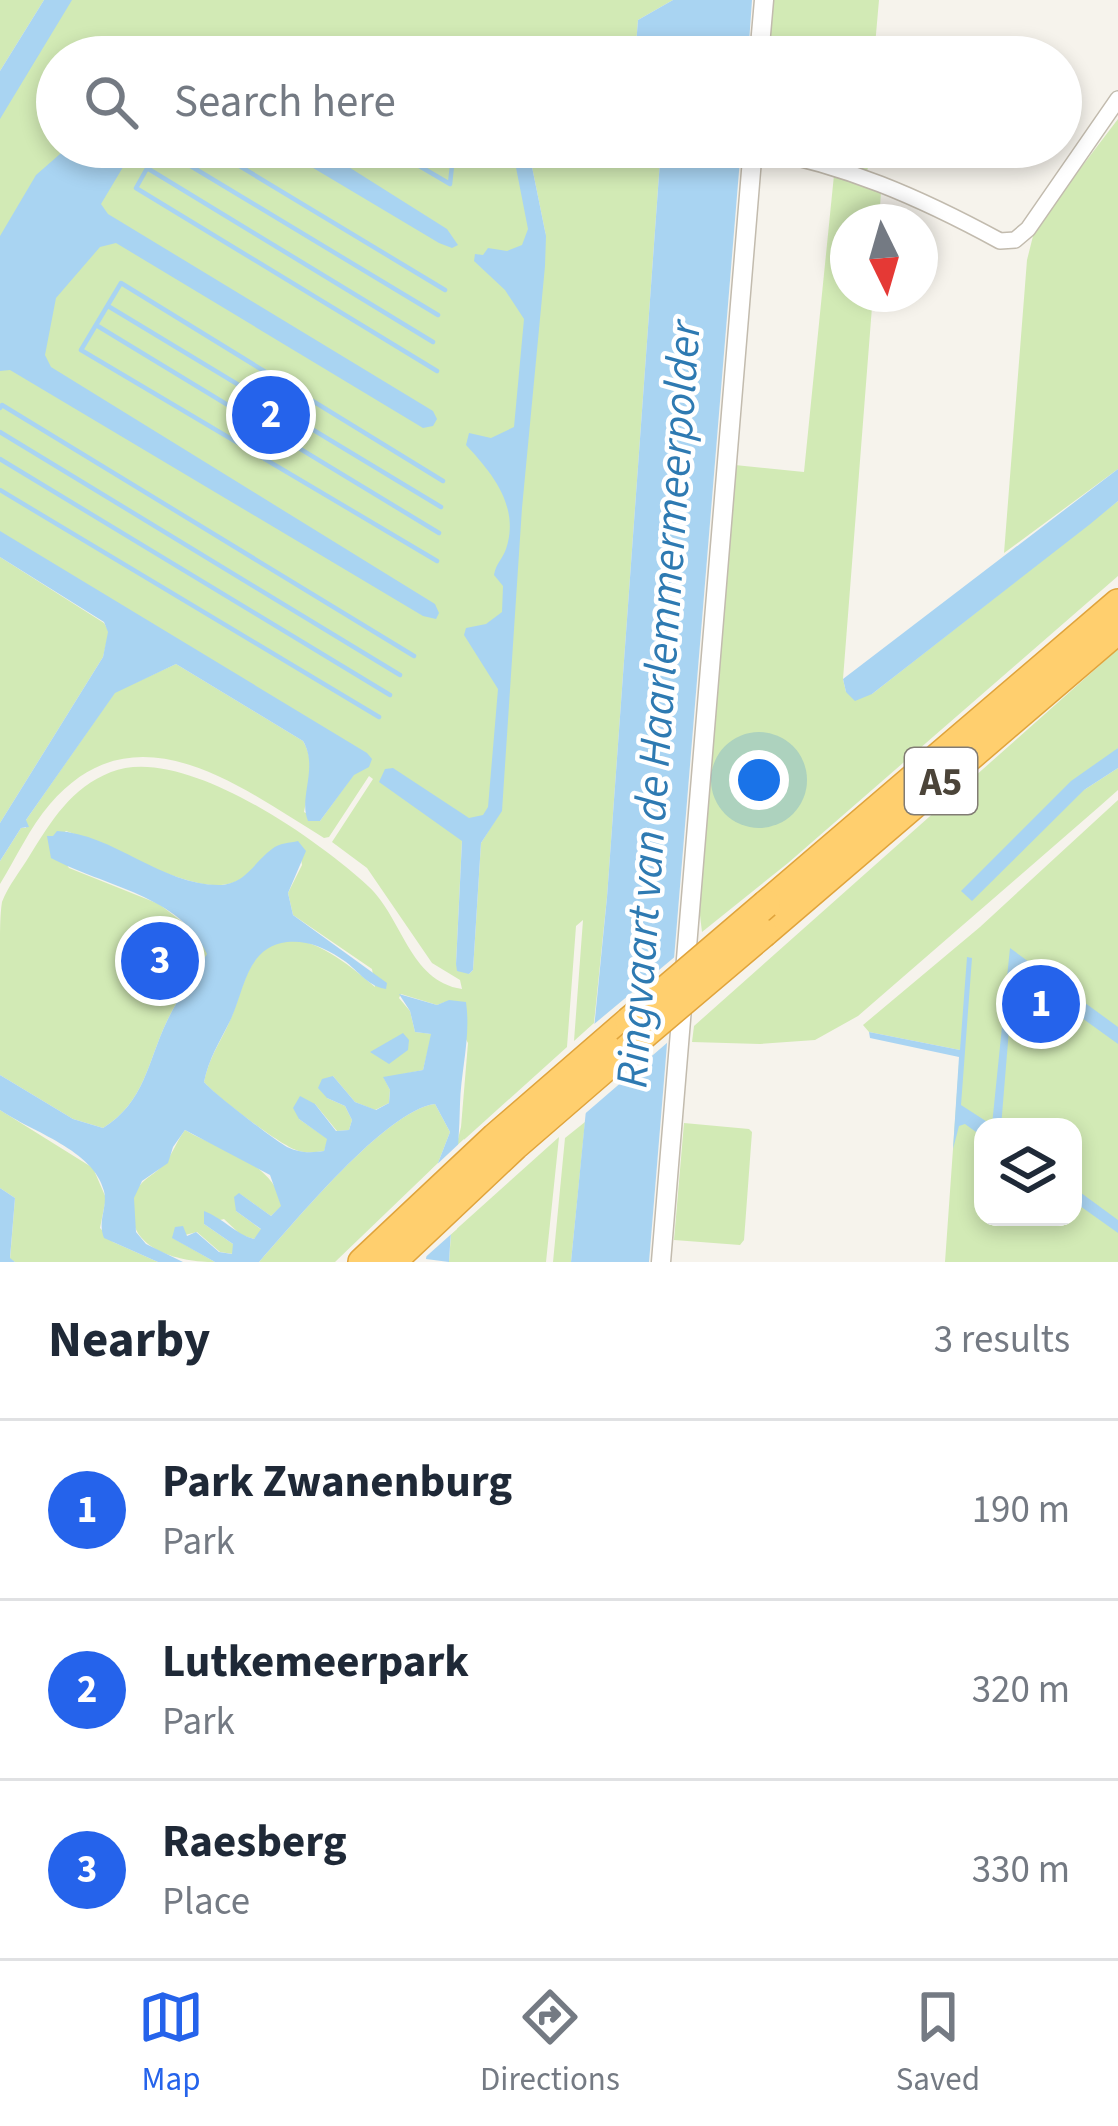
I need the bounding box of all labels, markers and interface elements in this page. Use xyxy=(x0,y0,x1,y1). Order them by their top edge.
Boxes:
search box xyxy=(36,36,1082,168)
icon: search xyxy=(78,69,144,135)
text: Search here xyxy=(174,70,396,134)
north arrow xyxy=(830,204,938,312)
water label: Ringvaart van de Haarlemmermeerpolder xyxy=(600,316,718,1090)
pin: 2 xyxy=(232,370,310,460)
road number: A5 xyxy=(905,748,977,814)
your location xyxy=(729,750,789,810)
pin: 3 xyxy=(121,916,199,1006)
pin: 1 xyxy=(1002,959,1080,1049)
map controls xyxy=(974,1118,1082,1226)
button: layers xyxy=(974,1118,1082,1226)
text: Nearby xyxy=(48,1304,210,1376)
text: 3 results xyxy=(934,1312,1070,1368)
text: Park Zwanenburg xyxy=(162,1450,512,1514)
text: 1 xyxy=(77,1482,97,1538)
text: 190 m xyxy=(972,1482,1070,1538)
text: Park xyxy=(162,1514,235,1570)
text: Lutkemeerpark xyxy=(162,1630,469,1694)
text: 2 xyxy=(77,1662,97,1718)
text: 320 m xyxy=(972,1662,1070,1718)
text: Park xyxy=(162,1694,235,1750)
text: Raesberg xyxy=(162,1810,347,1874)
text: 3 xyxy=(77,1842,97,1898)
text: 330 m xyxy=(972,1842,1070,1898)
text: Place xyxy=(162,1874,250,1930)
tab: Map xyxy=(138,1984,204,2103)
tab: Directions xyxy=(480,1984,620,2103)
tab: Saved xyxy=(896,1984,980,2103)

